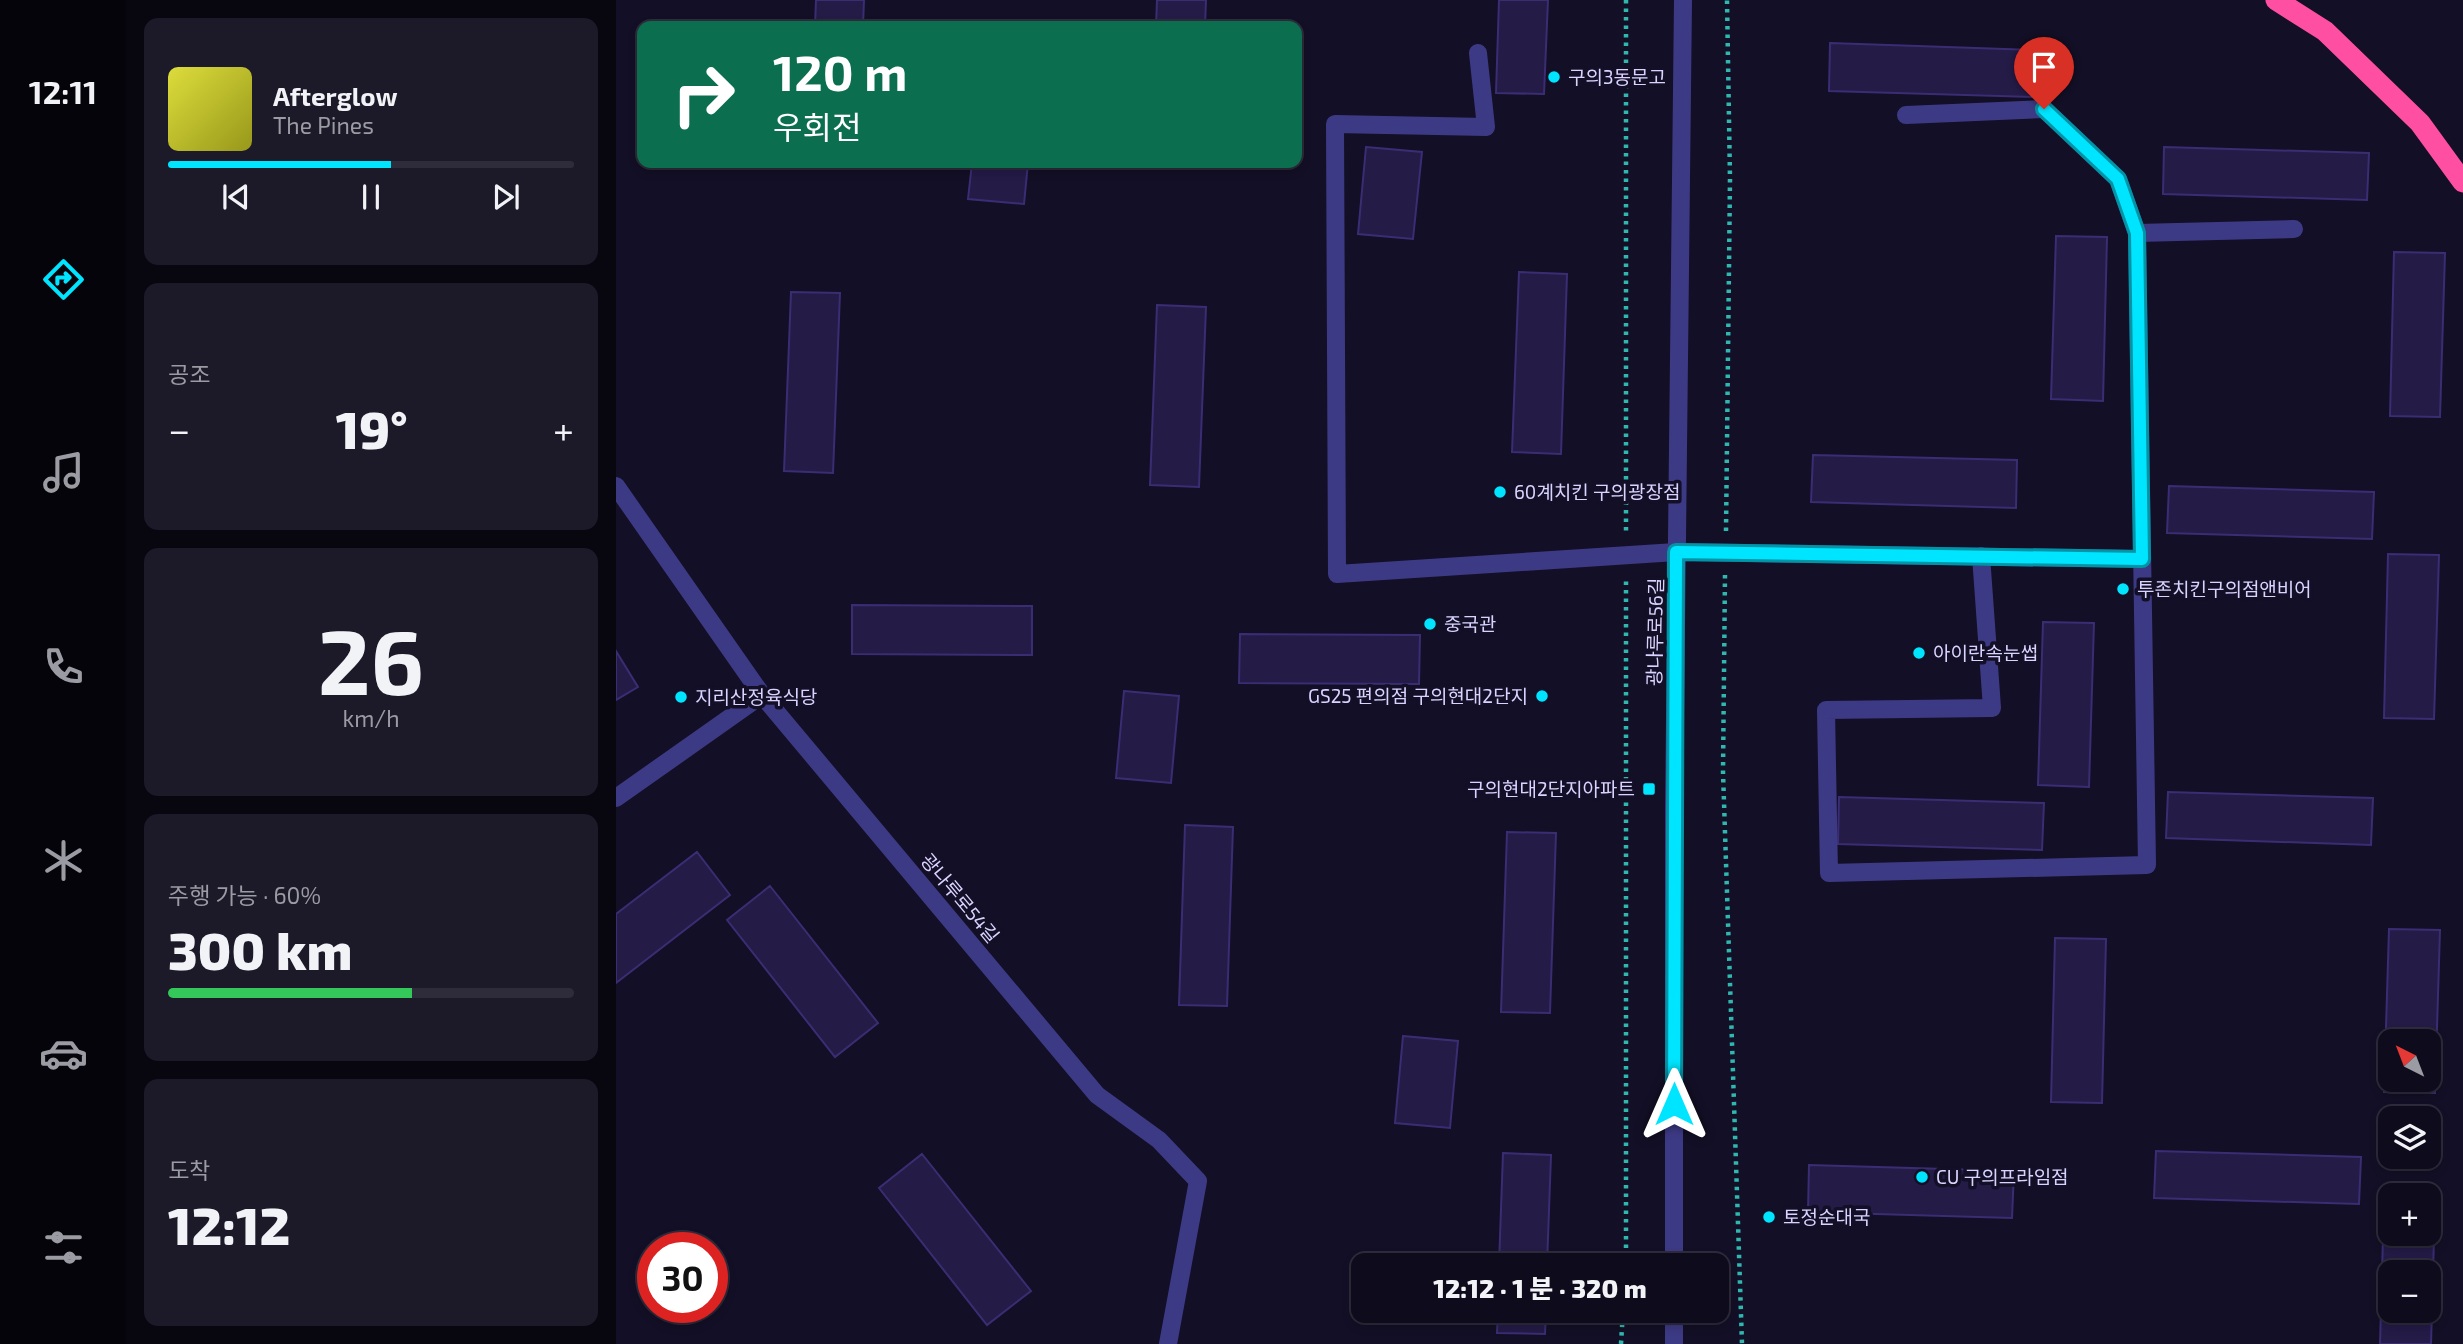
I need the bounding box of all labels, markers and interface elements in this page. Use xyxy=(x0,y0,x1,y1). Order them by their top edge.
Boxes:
pin xyxy=(2014,37,2074,109)
text: 120 m xyxy=(773,42,907,101)
icon: arrive xyxy=(2025,48,2063,86)
icon: right xyxy=(658,49,749,140)
place label: 구의3동문고 xyxy=(1568,65,1666,88)
marker: 구의3동문고 xyxy=(1546,69,1562,85)
text: 12:11 xyxy=(29,72,97,110)
text: Afterglow xyxy=(273,80,398,111)
text: 우회전 xyxy=(773,107,861,145)
text: The Pines xyxy=(273,111,374,139)
icon: previous xyxy=(217,178,255,216)
icon: pause xyxy=(352,178,390,216)
icon: next xyxy=(487,178,525,216)
icon: directions xyxy=(39,255,88,304)
text: 공조 xyxy=(168,360,210,388)
text: 19° xyxy=(336,397,408,459)
text: − xyxy=(168,406,190,452)
text: + xyxy=(553,406,574,452)
icon: music xyxy=(39,448,88,497)
place label: 60계치킨 구의광장점 xyxy=(1514,480,1680,503)
marker: 60계치킨 구의광장점 xyxy=(1492,484,1508,500)
place label: 투존치킨구의점앤비어 xyxy=(2137,577,2312,600)
street label: 광나루로56길 xyxy=(1642,578,1667,686)
marker: 투존치킨구의점앤비어 xyxy=(2115,581,2131,597)
text: 26 xyxy=(318,604,424,713)
place label: 중국관 xyxy=(1444,612,1496,635)
marker: 중국관 xyxy=(1422,616,1438,632)
place label: 아이란속눈썹 xyxy=(1933,641,2038,664)
icon: phone xyxy=(39,642,88,691)
marker: 아이란속눈썹 xyxy=(1911,645,1927,661)
place label: GS25 편의점 구의현대2단지 xyxy=(1308,684,1528,707)
place label: 지리산정육식당 xyxy=(695,685,817,708)
marker: GS25 편의점 구의현대2단지 xyxy=(1534,688,1550,704)
marker: 지리산정육식당 xyxy=(673,689,689,705)
text: km/h xyxy=(342,704,400,732)
place label: 구의현대2단지아파트 xyxy=(1467,777,1635,800)
marker: 구의현대2단지아파트 xyxy=(1641,781,1657,797)
icon: climate xyxy=(39,836,88,885)
street label: 광나루로54길 xyxy=(916,848,1004,947)
text: 주행 가능 · 60% xyxy=(168,881,321,909)
text: 300 km xyxy=(168,918,352,980)
icon: car xyxy=(39,1029,88,1078)
north arrow xyxy=(2378,1029,2441,1092)
map controls xyxy=(2378,1029,2441,1323)
position arrow xyxy=(1637,1067,1711,1141)
button: layers xyxy=(2378,1106,2441,1169)
text: 도착 xyxy=(168,1156,210,1184)
place label: CU 구의프라임점 xyxy=(1936,1165,2069,1188)
marker: CU 구의프라임점 xyxy=(1914,1169,1930,1185)
button: + xyxy=(2378,1183,2441,1246)
text: 12:12 xyxy=(168,1193,290,1255)
place label: 토정순대국 xyxy=(1783,1205,1870,1228)
marker: 토정순대국 xyxy=(1761,1209,1777,1225)
icon: filters xyxy=(39,1223,88,1272)
speed limit sign: 30 xyxy=(637,1232,728,1323)
button: − xyxy=(2378,1260,2441,1323)
text: 12:12 · 1 분 · 320 m xyxy=(1433,1272,1647,1303)

